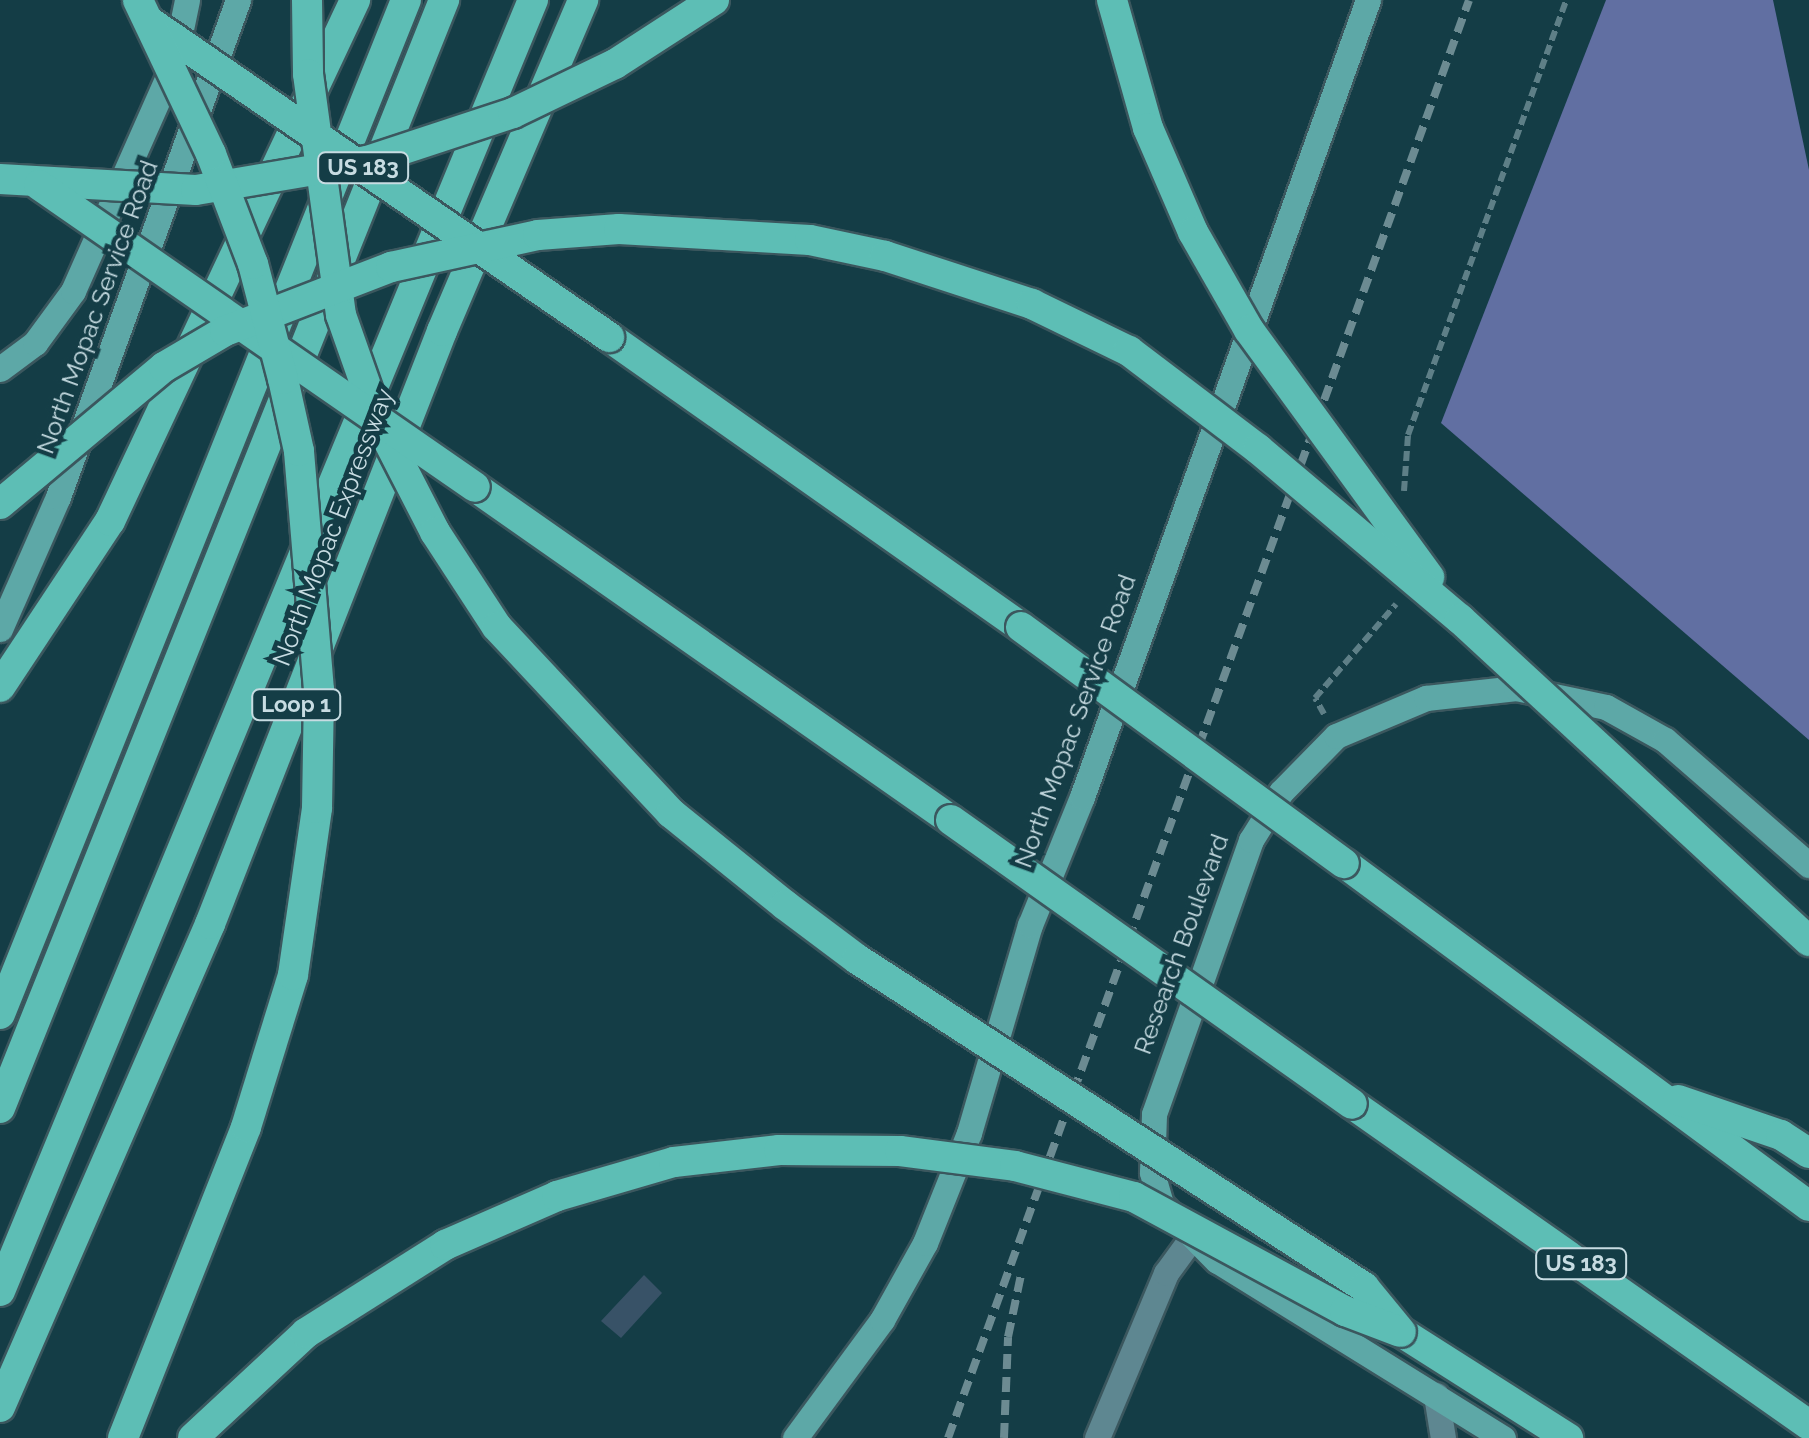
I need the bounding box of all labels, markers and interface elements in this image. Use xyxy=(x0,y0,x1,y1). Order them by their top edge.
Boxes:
road number: US 183 xyxy=(316,151,410,185)
street label: North Mopac Service Road xyxy=(30,156,164,458)
street label: North Mopac Expressway xyxy=(266,384,400,670)
street label: North Mopac Service Road xyxy=(1008,570,1142,872)
road number: Loop 1 xyxy=(251,688,341,722)
street label: Research Boulevard xyxy=(1127,830,1235,1058)
road number: US 183 xyxy=(1534,1247,1628,1281)

